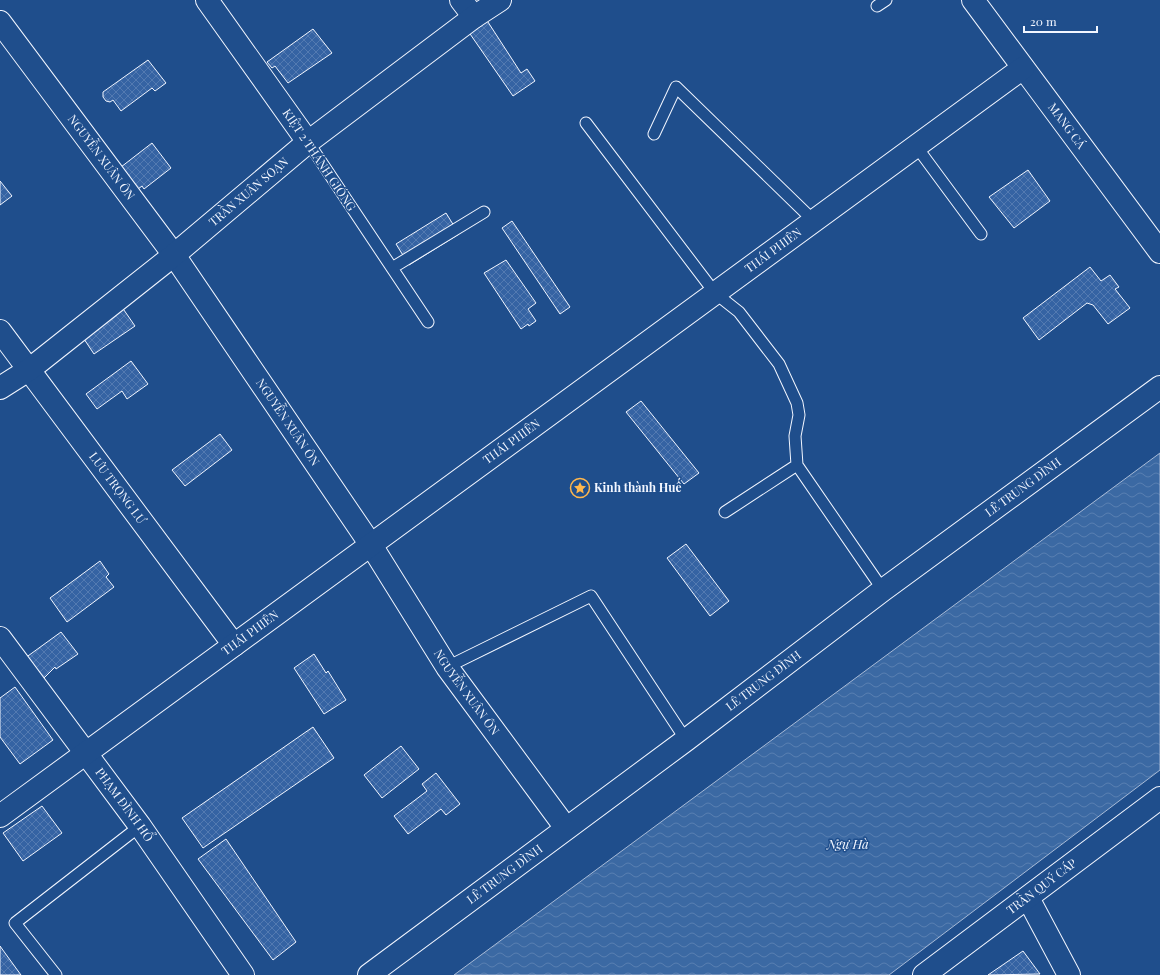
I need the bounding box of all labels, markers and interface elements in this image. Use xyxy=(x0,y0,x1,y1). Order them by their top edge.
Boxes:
scale bar xyxy=(1024,8,1097,34)
text: 20 m xyxy=(1030,13,1057,29)
street label: MANG CÁ xyxy=(1045,99,1090,152)
street label: KIỆT 2 THÁNH GIÓNG xyxy=(280,105,360,214)
street label: NGUYỄN XUÂN ÔN xyxy=(65,111,139,203)
street label: TRẦN XUÂN SOẠN xyxy=(205,153,292,229)
street label: THÁI PHIÊN xyxy=(741,223,805,276)
street label: NGUYỄN XUÂN ÔN xyxy=(253,375,324,469)
street label: THÁI PHIÊN xyxy=(479,414,543,467)
street label: LƯU TRỌNG LƯ xyxy=(86,449,150,527)
street label: LÊ TRUNG ĐÌNH xyxy=(981,453,1064,520)
place icon: Kinh thành Huế xyxy=(569,477,591,499)
place label: Kinh thành Huế xyxy=(594,477,682,495)
street label: THÁI PHIÊN xyxy=(218,606,282,658)
street label: NGUYỄN XUÂN ÔN xyxy=(431,646,504,738)
street label: LÊ TRUNG ĐÌNH xyxy=(722,646,804,714)
street label: PHẠM ĐÌNH HỔ xyxy=(92,764,157,845)
water label: Ngự Hà xyxy=(826,835,869,852)
street label: LÊ TRUNG ĐÌNH xyxy=(463,840,545,907)
street label: TRẦN QUÝ CÁP xyxy=(1003,855,1079,917)

